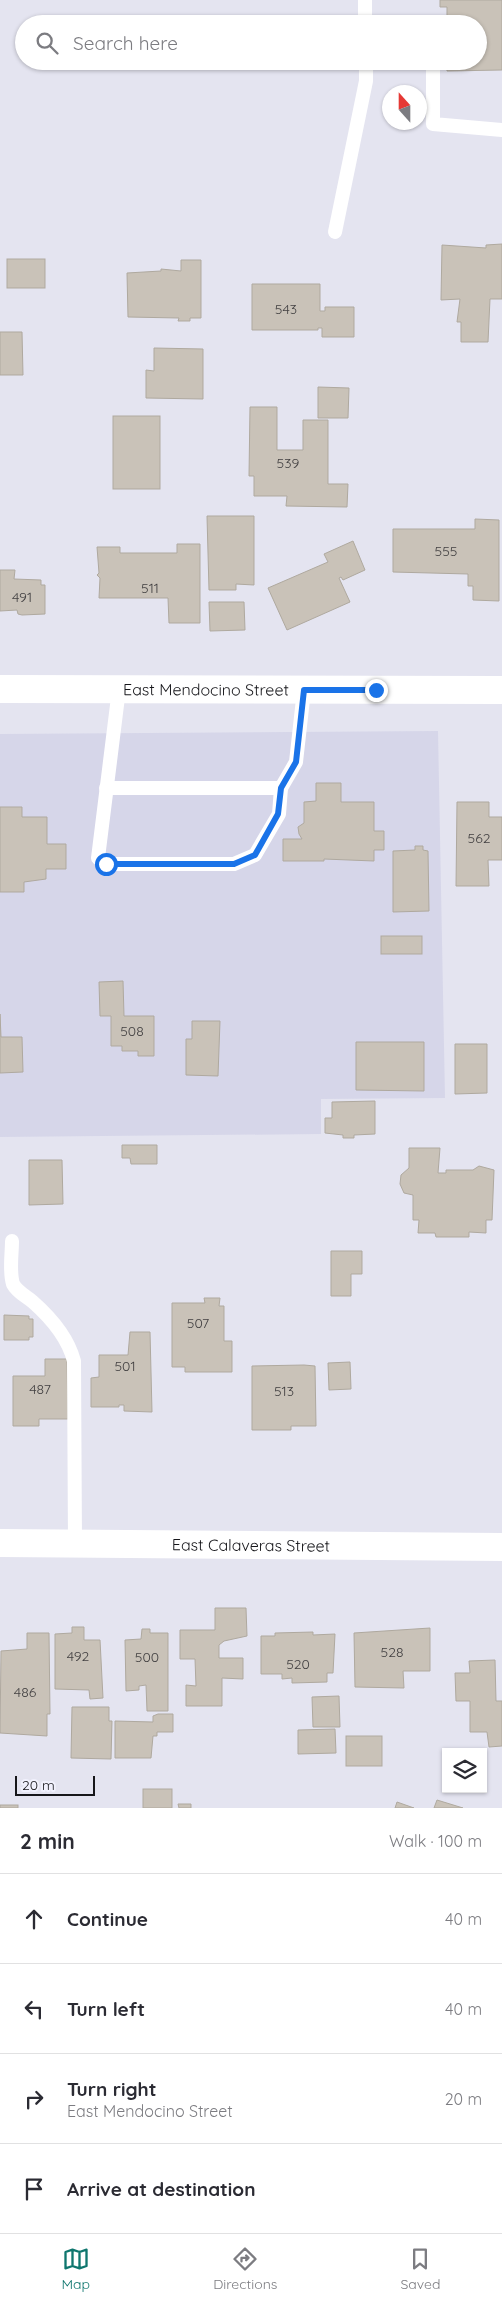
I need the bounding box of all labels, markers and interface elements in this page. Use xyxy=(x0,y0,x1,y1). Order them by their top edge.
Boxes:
search box xyxy=(15,15,487,70)
icon: search xyxy=(33,29,61,57)
text: Search here xyxy=(73,31,178,55)
north arrow xyxy=(382,85,427,130)
house number: 543 xyxy=(275,300,297,318)
house number: 539 xyxy=(277,454,300,472)
house number: 555 xyxy=(435,542,457,560)
house number: 511 xyxy=(141,579,159,597)
house number: 491 xyxy=(12,588,32,606)
street label: East Mendocino Street xyxy=(123,679,289,700)
route end xyxy=(365,679,388,702)
house number: 562 xyxy=(468,829,491,847)
route start xyxy=(95,853,118,876)
house number: 508 xyxy=(120,1022,144,1040)
house number: 507 xyxy=(187,1314,209,1332)
house number: 501 xyxy=(114,1357,136,1375)
house number: 487 xyxy=(29,1380,51,1398)
house number: 513 xyxy=(274,1382,294,1400)
street label: East Calaveras Street xyxy=(172,1534,330,1556)
house number: 528 xyxy=(381,1643,403,1661)
house number: 492 xyxy=(67,1647,90,1665)
house number: 500 xyxy=(135,1648,159,1666)
house number: 520 xyxy=(286,1655,310,1673)
house number: 486 xyxy=(14,1683,37,1701)
map controls xyxy=(442,1748,487,1793)
button: layers xyxy=(442,1748,487,1793)
scale bar xyxy=(15,1773,95,1796)
text: 20 m xyxy=(22,1776,55,1794)
text: 2 min xyxy=(20,1828,75,1854)
text: Walk · 100 m xyxy=(389,1831,482,1851)
icon: ahead xyxy=(20,1905,48,1933)
text: Continue xyxy=(67,1907,148,1931)
text: 40 m xyxy=(445,1909,482,1929)
icon: left xyxy=(20,1995,48,2023)
text: Turn left xyxy=(67,1997,145,2021)
text: 40 m xyxy=(445,1999,482,2019)
text: Turn right xyxy=(67,2077,156,2101)
icon: right xyxy=(20,2085,48,2113)
text: 20 m xyxy=(445,2089,482,2109)
text: East Mendocino Street xyxy=(67,2101,233,2121)
icon: arrive xyxy=(20,2175,48,2203)
text: Arrive at destination xyxy=(67,2177,256,2201)
tab: Map xyxy=(62,2245,90,2293)
tab: Directions xyxy=(213,2245,277,2293)
tab: Saved xyxy=(400,2245,440,2293)

